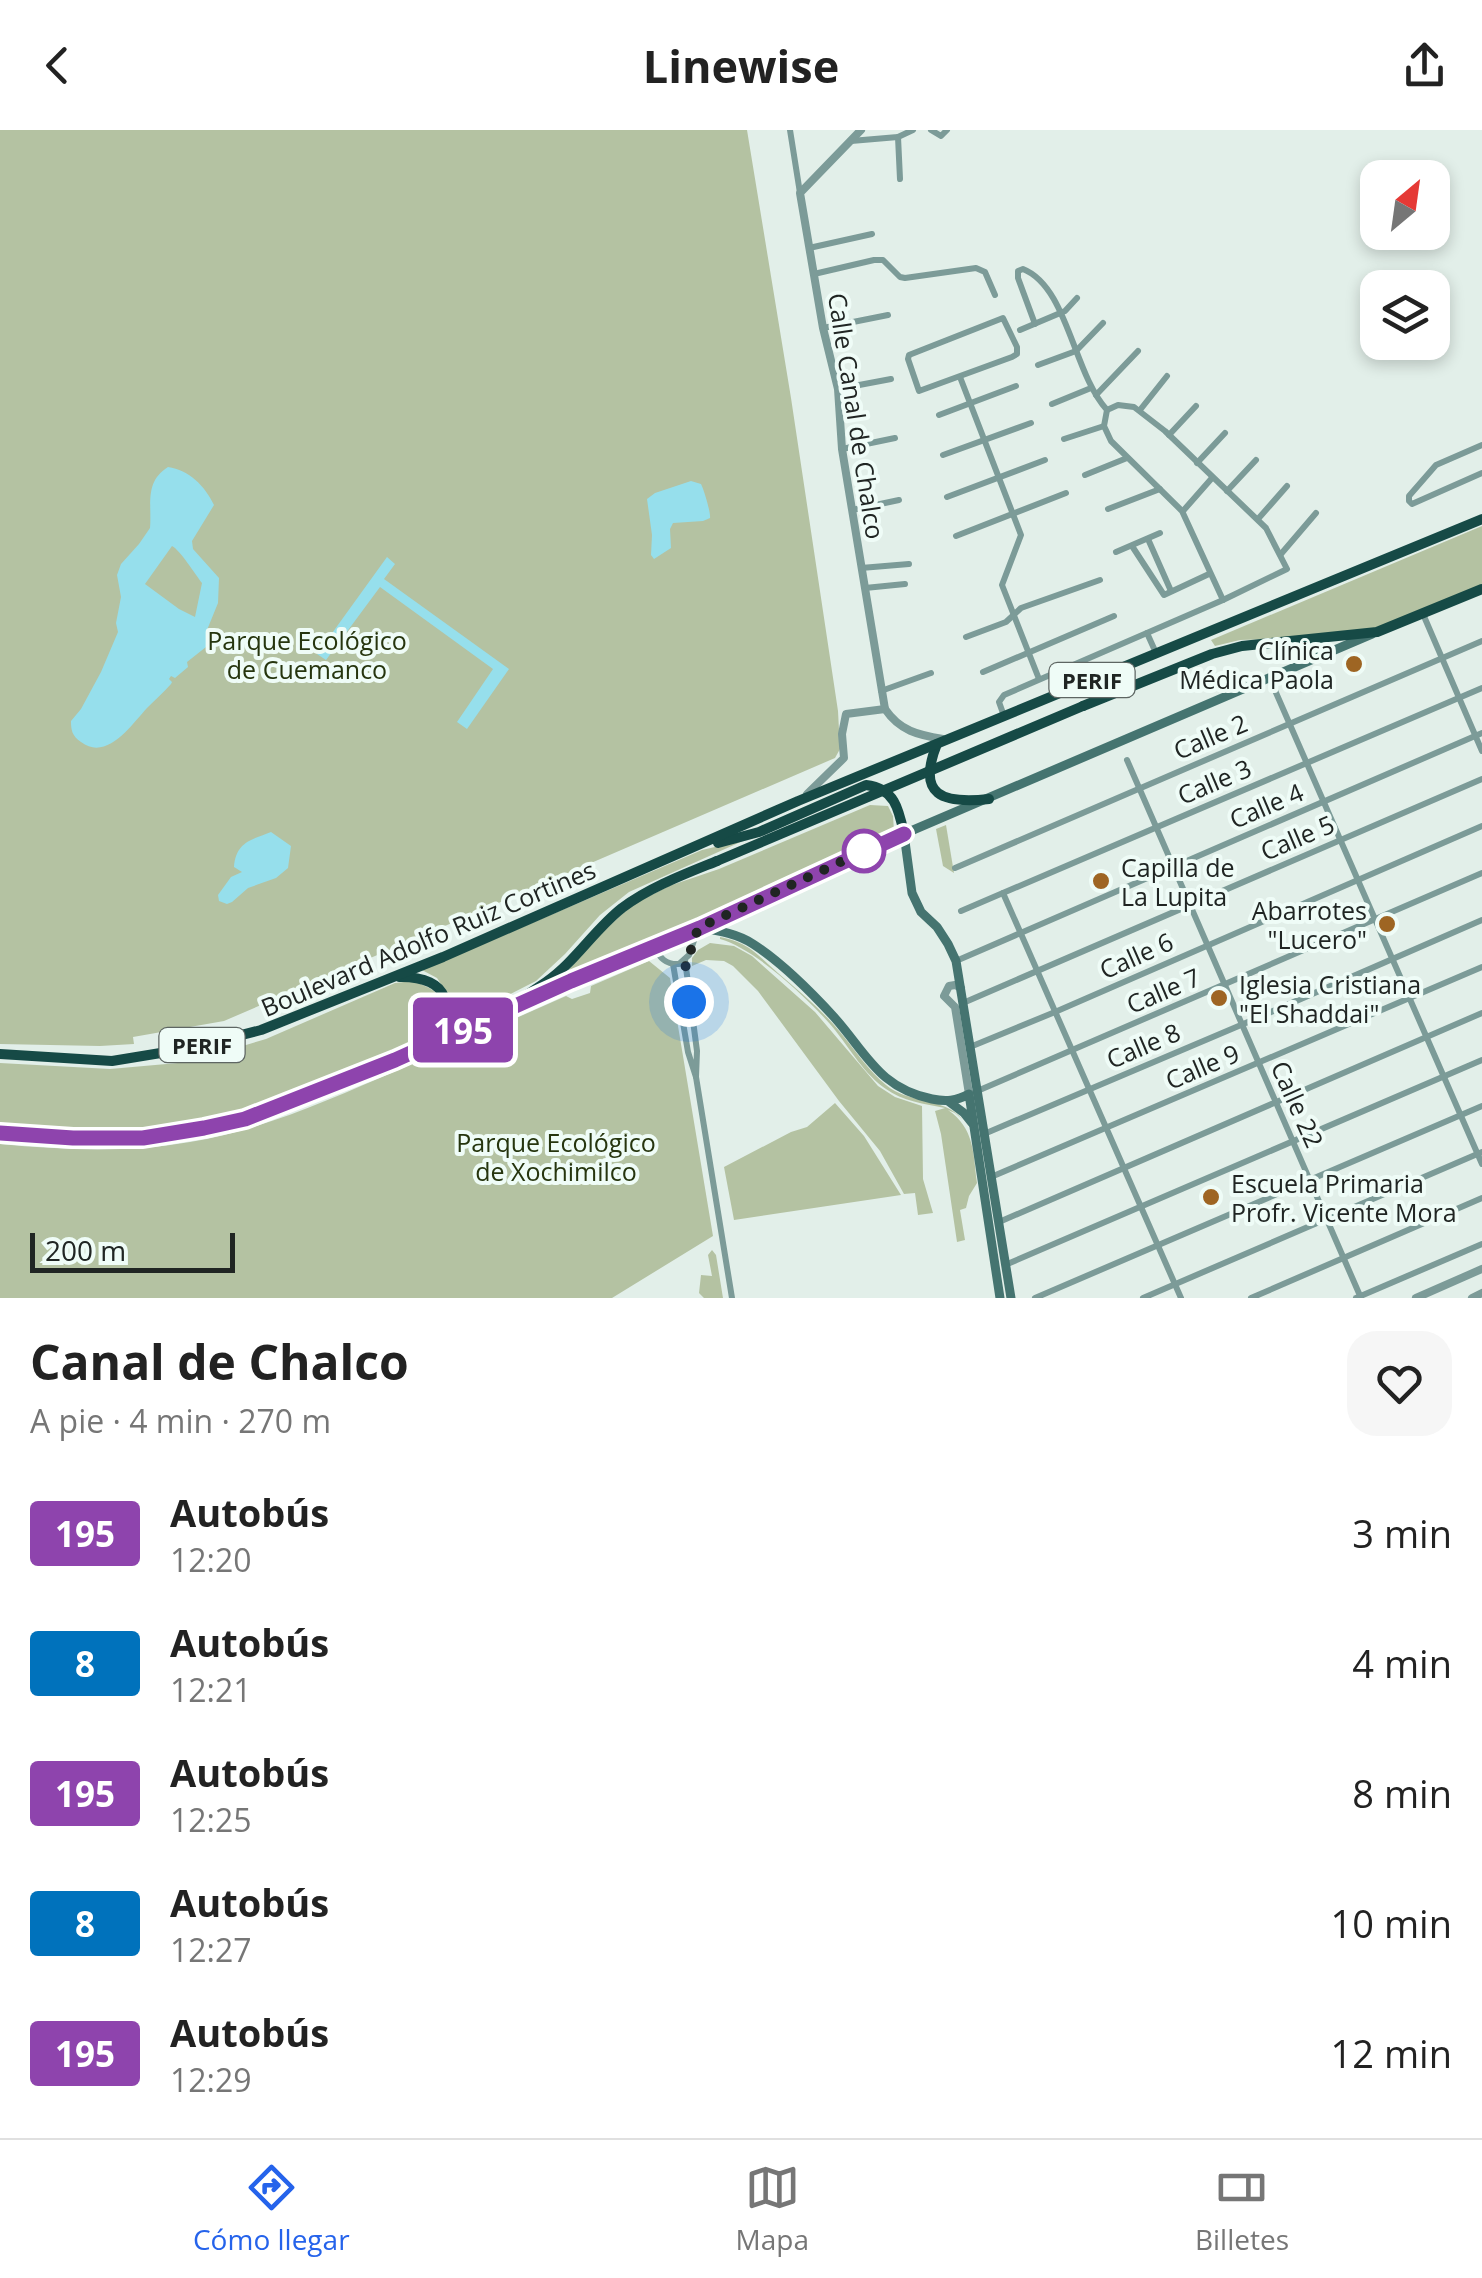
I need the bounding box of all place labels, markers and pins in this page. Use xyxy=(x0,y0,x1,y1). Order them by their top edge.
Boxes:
place label: Clínica Médica Paola xyxy=(1179,633,1334,696)
marker: Clínica Médica Paola xyxy=(1343,653,1365,675)
unlabelled marker xyxy=(843,830,885,872)
place label: Capilla de La Lupita xyxy=(1121,850,1235,913)
marker: Capilla de La Lupita xyxy=(1090,870,1112,892)
place label: Abarrotes "Lucero" xyxy=(1252,893,1367,956)
marker: Abarrotes "Lucero" xyxy=(1376,913,1398,935)
place label: Iglesia Cristiana "El Shaddai" xyxy=(1239,967,1421,1030)
marker: Iglesia Cristiana "El Shaddai" xyxy=(1208,987,1230,1009)
place label: Escuela Primaria Profr. Vicente Mora xyxy=(1231,1166,1457,1229)
marker: Escuela Primaria Profr. Vicente Mora xyxy=(1200,1186,1222,1208)

